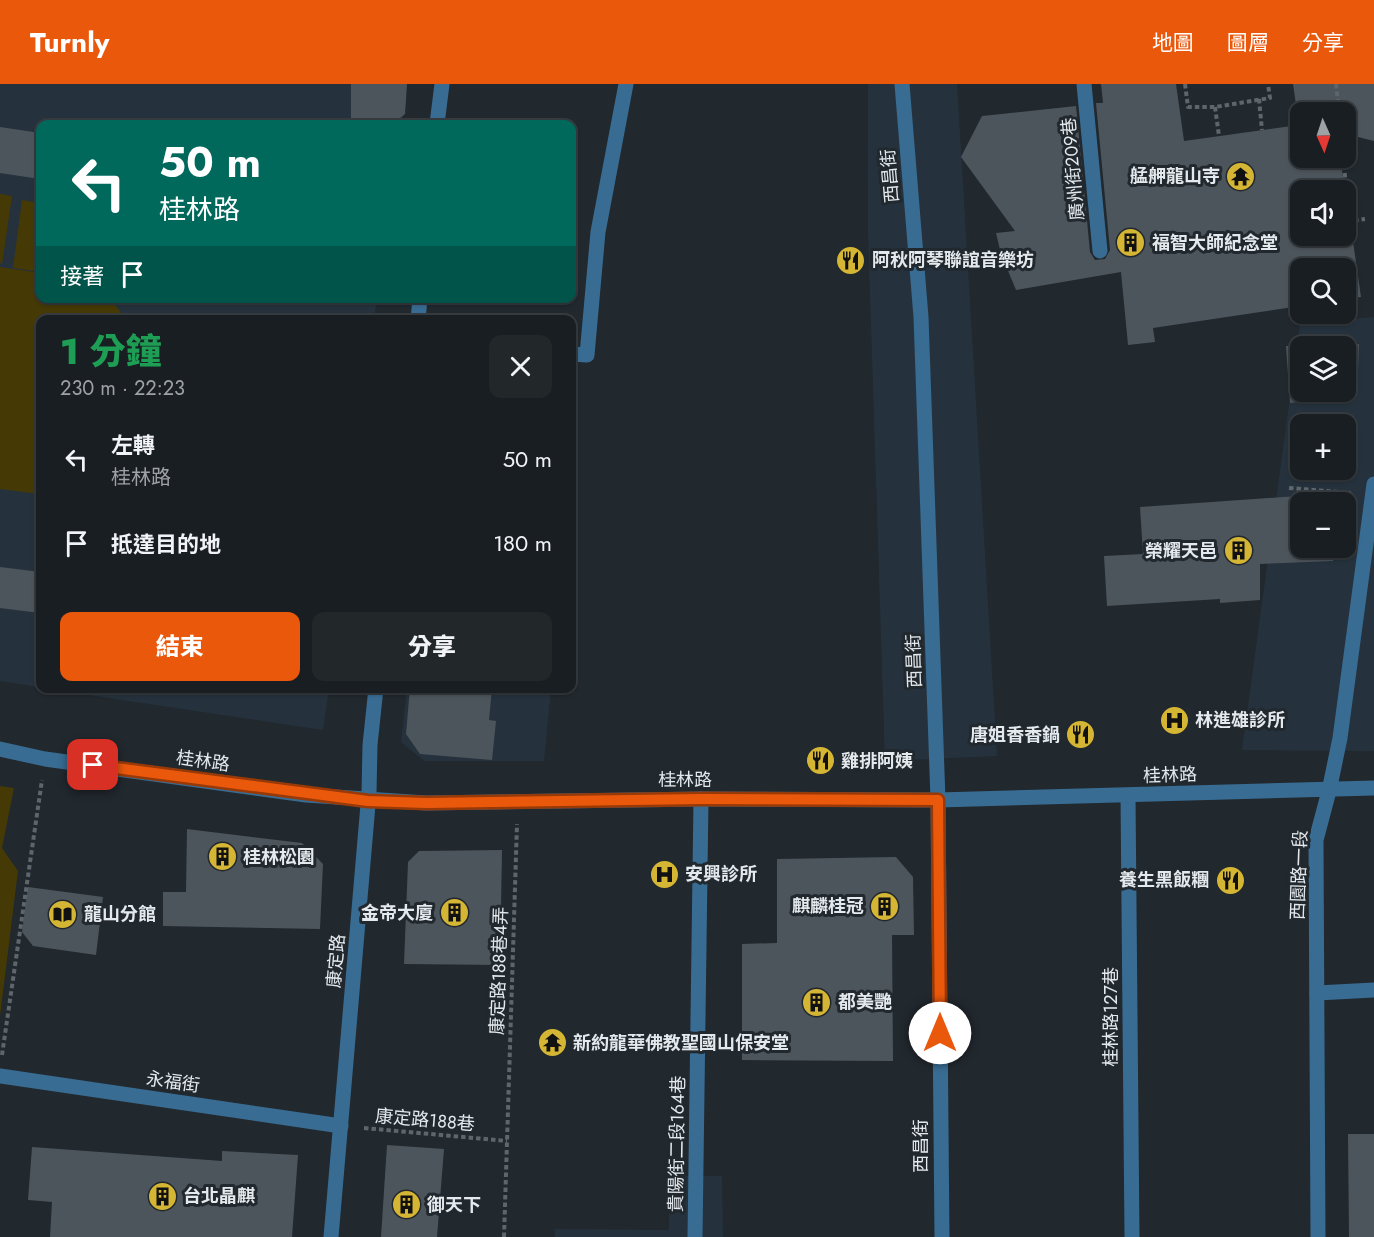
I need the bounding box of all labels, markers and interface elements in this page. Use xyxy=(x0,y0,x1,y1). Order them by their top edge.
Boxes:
text: Turnly xyxy=(30,22,109,63)
text: 地圖 xyxy=(1152,28,1194,58)
text: 圖層 xyxy=(1227,28,1269,58)
text: 分享 xyxy=(1302,28,1344,58)
north arrow xyxy=(1290,102,1356,168)
map controls xyxy=(1290,102,1356,558)
street label: 廣州街209巷 xyxy=(1056,116,1090,222)
text: 50 m xyxy=(159,132,261,193)
icon: left xyxy=(60,144,138,222)
street label: 西昌街 xyxy=(875,148,905,204)
temple icon: 艋舺龍山寺 xyxy=(1225,160,1257,192)
place label: 艋舺龍山寺 xyxy=(1130,163,1220,189)
button: sound xyxy=(1290,180,1356,246)
text: 桂林路 xyxy=(159,190,240,229)
building icon: 福智大師紀念堂 xyxy=(1115,227,1147,259)
place label: 福智大師紀念堂 xyxy=(1152,230,1278,256)
restaurant icon: 阿秋阿琴聯誼音樂坊 xyxy=(835,244,867,276)
place label: 阿秋阿琴聯誼音樂坊 xyxy=(872,247,1034,273)
icon: arrive xyxy=(116,258,149,291)
button: search xyxy=(1290,258,1356,324)
text: 接著 xyxy=(60,260,104,292)
text: 1 分鐘 xyxy=(60,325,162,377)
button: close xyxy=(489,335,552,398)
button: layers xyxy=(1290,336,1356,402)
text: 230 m · 22:23 xyxy=(60,374,185,403)
button: + xyxy=(1290,414,1356,480)
text: 左轉 xyxy=(111,429,155,461)
icon: left xyxy=(60,443,93,476)
text: 50 m xyxy=(503,443,552,475)
text: 桂林路 xyxy=(111,463,171,492)
button: − xyxy=(1290,492,1356,558)
icon: arrive xyxy=(60,527,93,560)
text: 180 m xyxy=(493,527,552,559)
text: 抵達目的地 xyxy=(111,528,221,560)
building icon: 榮耀天邑 xyxy=(1222,535,1254,567)
place label: 榮耀天邑 xyxy=(1145,538,1217,564)
button: 結束 xyxy=(60,612,300,681)
button: 分享 xyxy=(312,612,552,681)
street label: 西昌街 xyxy=(900,634,928,688)
hospital icon: 林進雄診所 xyxy=(1158,704,1190,736)
place label: 林進雄診所 xyxy=(1195,707,1285,733)
restaurant icon: 唐姐香香鍋 xyxy=(1065,719,1097,751)
place label: 唐姐香香鍋 xyxy=(970,722,1060,748)
pin xyxy=(67,739,118,790)
street label: 桂林路 xyxy=(174,744,232,778)
restaurant icon: 雞排阿姨 xyxy=(804,745,836,777)
icon: arrive xyxy=(76,748,109,781)
place label: 雞排阿姨 xyxy=(841,748,913,774)
street label: 桂林路 xyxy=(1143,761,1197,789)
street label: 桂林路 xyxy=(658,767,712,793)
street label: 西園路一段 xyxy=(1284,830,1314,920)
building icon: 桂林松園 xyxy=(206,841,238,873)
place label: 桂林松園 xyxy=(243,844,315,870)
hospital icon: 安興診所 xyxy=(648,858,680,890)
place label: 安興診所 xyxy=(685,861,757,887)
restaurant icon: 養生黑飯糰 xyxy=(1214,864,1246,896)
place label: 養生黑飯糰 xyxy=(1119,867,1209,893)
building icon: 麒麟桂冠 xyxy=(869,890,901,922)
place label: 麒麟桂冠 xyxy=(792,893,864,919)
building icon: 金帝大廈 xyxy=(438,897,470,929)
library icon: 龍山分館 xyxy=(47,898,79,930)
place label: 金帝大廈 xyxy=(361,900,433,926)
place label: 龍山分館 xyxy=(84,901,156,927)
street label: 康定路188巷4弄 xyxy=(484,906,514,1036)
street label: 康定路 xyxy=(321,933,351,989)
street label: 桂林路127巷 xyxy=(1098,967,1124,1067)
building icon: 都美艷 xyxy=(801,986,833,1018)
place label: 都美艷 xyxy=(838,989,892,1015)
position arrow xyxy=(908,1001,972,1065)
temple icon: 新約龍華佛教聖國山保安堂 xyxy=(536,1027,568,1059)
place label: 新約龍華佛教聖國山保安堂 xyxy=(573,1030,789,1056)
street label: 永福街 xyxy=(144,1065,202,1099)
street label: 貴陽街二段164巷 xyxy=(663,1075,691,1213)
street label: 康定路188巷 xyxy=(374,1103,476,1137)
street label: 西昌街 xyxy=(908,1119,934,1173)
building icon: 台北晶麒 xyxy=(146,1180,178,1212)
place label: 台北晶麒 xyxy=(183,1183,255,1209)
building icon: 御天下 xyxy=(390,1189,422,1221)
place label: 御天下 xyxy=(427,1192,481,1218)

